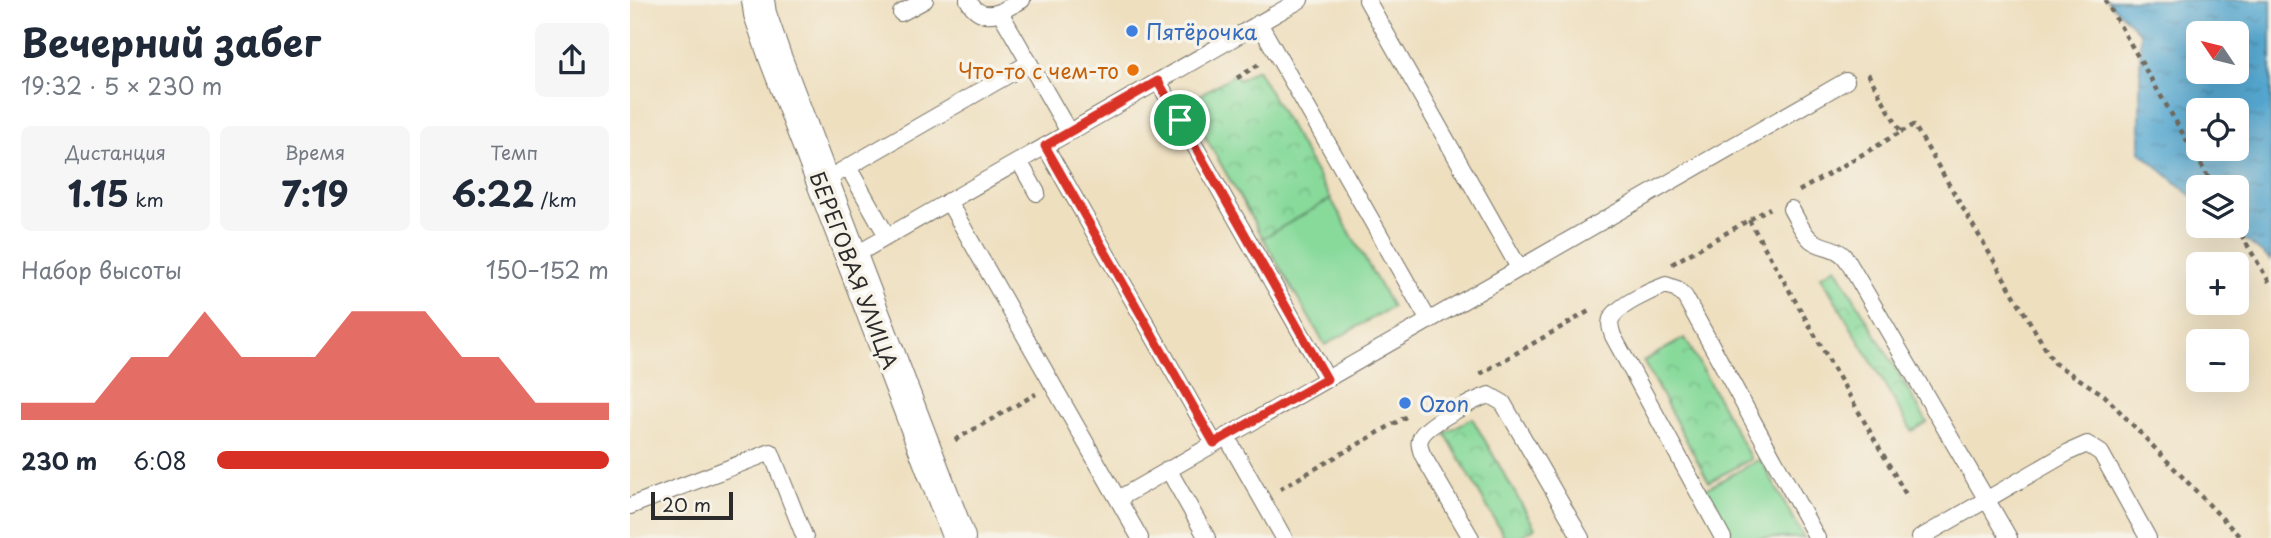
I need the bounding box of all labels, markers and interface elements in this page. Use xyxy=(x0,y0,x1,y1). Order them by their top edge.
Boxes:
text: Вечерний забег xyxy=(21,13,321,70)
place label: Пятёрочка xyxy=(1146,15,1258,47)
north arrow xyxy=(2186,21,2249,84)
map controls xyxy=(2186,21,2249,392)
button: share xyxy=(535,23,609,97)
marker: Пятёрочка xyxy=(1124,23,1140,39)
place label: Что-то с чем-то xyxy=(958,54,1119,86)
marker: Что-то с чем-то xyxy=(1125,62,1141,78)
text: 19:32 · 5 × 230 m xyxy=(21,68,222,103)
pin xyxy=(1150,90,1210,150)
button: locate xyxy=(2186,98,2249,161)
icon: arrive xyxy=(1161,101,1199,139)
text: Дистанция xyxy=(65,138,166,166)
text: Время xyxy=(285,138,345,166)
text: Темп xyxy=(490,138,538,166)
text: 1.15 xyxy=(67,166,129,219)
text: 7:19 xyxy=(281,166,349,219)
text: 6:22 xyxy=(452,166,534,219)
street label: БЕРЕГОВАЯ УЛИЦА xyxy=(803,166,907,374)
button: layers xyxy=(2186,175,2249,238)
text: km xyxy=(129,185,164,213)
text: /km xyxy=(534,185,577,213)
text: Набор высоты xyxy=(21,252,182,287)
text: 150–152 m xyxy=(486,252,609,287)
button: + xyxy=(2186,252,2249,315)
button: − xyxy=(2186,329,2249,392)
place label: Ozon xyxy=(1419,387,1469,419)
marker: Ozon xyxy=(1397,395,1413,411)
text: 230 m xyxy=(21,443,97,478)
text: 6:08 xyxy=(133,443,187,478)
scale bar xyxy=(651,489,733,521)
text: 20 m xyxy=(662,490,711,518)

